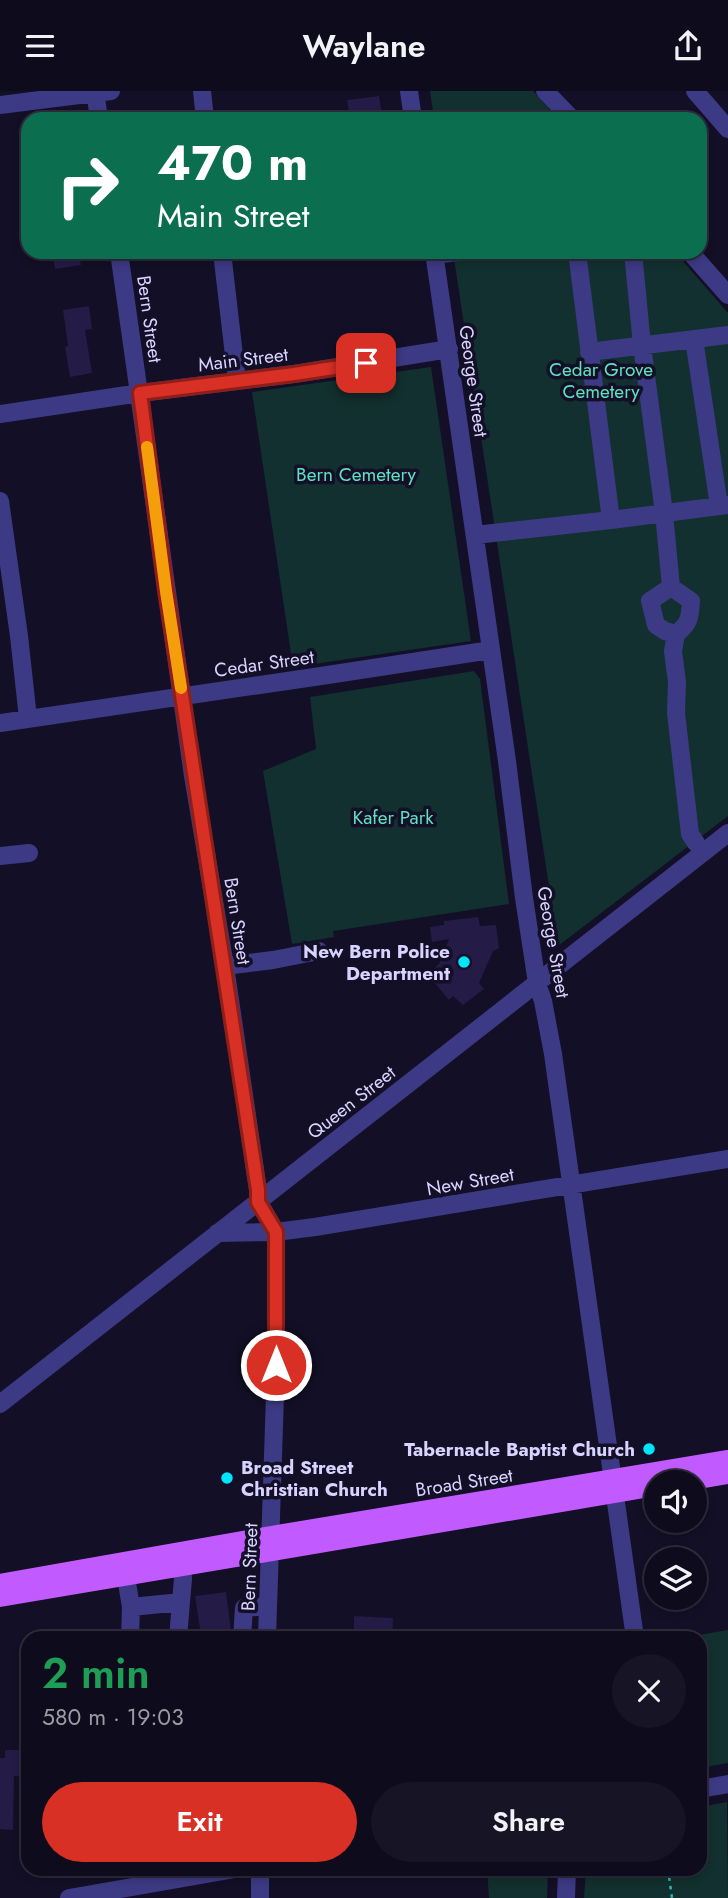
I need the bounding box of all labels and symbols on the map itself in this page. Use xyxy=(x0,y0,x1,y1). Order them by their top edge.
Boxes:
street label: Bern Street xyxy=(130,274,169,365)
street label: George Street xyxy=(452,323,495,439)
pin xyxy=(336,333,396,393)
street label: Main Street xyxy=(197,341,290,378)
park label: Cedar Grove Cemetery xyxy=(549,356,653,405)
park label: Bern Cemetery xyxy=(296,461,417,488)
street label: Cedar Street xyxy=(213,643,316,684)
park label: Kafer Park xyxy=(352,804,434,831)
street label: Bern Street xyxy=(217,876,258,967)
street label: George Street xyxy=(530,884,577,1000)
place label: New Bern Police Department xyxy=(303,938,450,987)
marker: New Bern Police Department xyxy=(456,954,472,970)
street label: Queen Street xyxy=(301,1059,402,1146)
street label: New Street xyxy=(424,1160,516,1202)
position arrow xyxy=(239,1328,313,1402)
place label: Tabernacle Baptist Church xyxy=(404,1436,635,1463)
marker: Tabernacle Baptist Church xyxy=(641,1441,657,1457)
place label: Broad Street Christian Church xyxy=(241,1454,388,1503)
street label: Broad Street xyxy=(413,1461,515,1504)
marker: Broad Street Christian Church xyxy=(219,1470,235,1486)
street label: Bern Street xyxy=(234,1522,265,1611)

